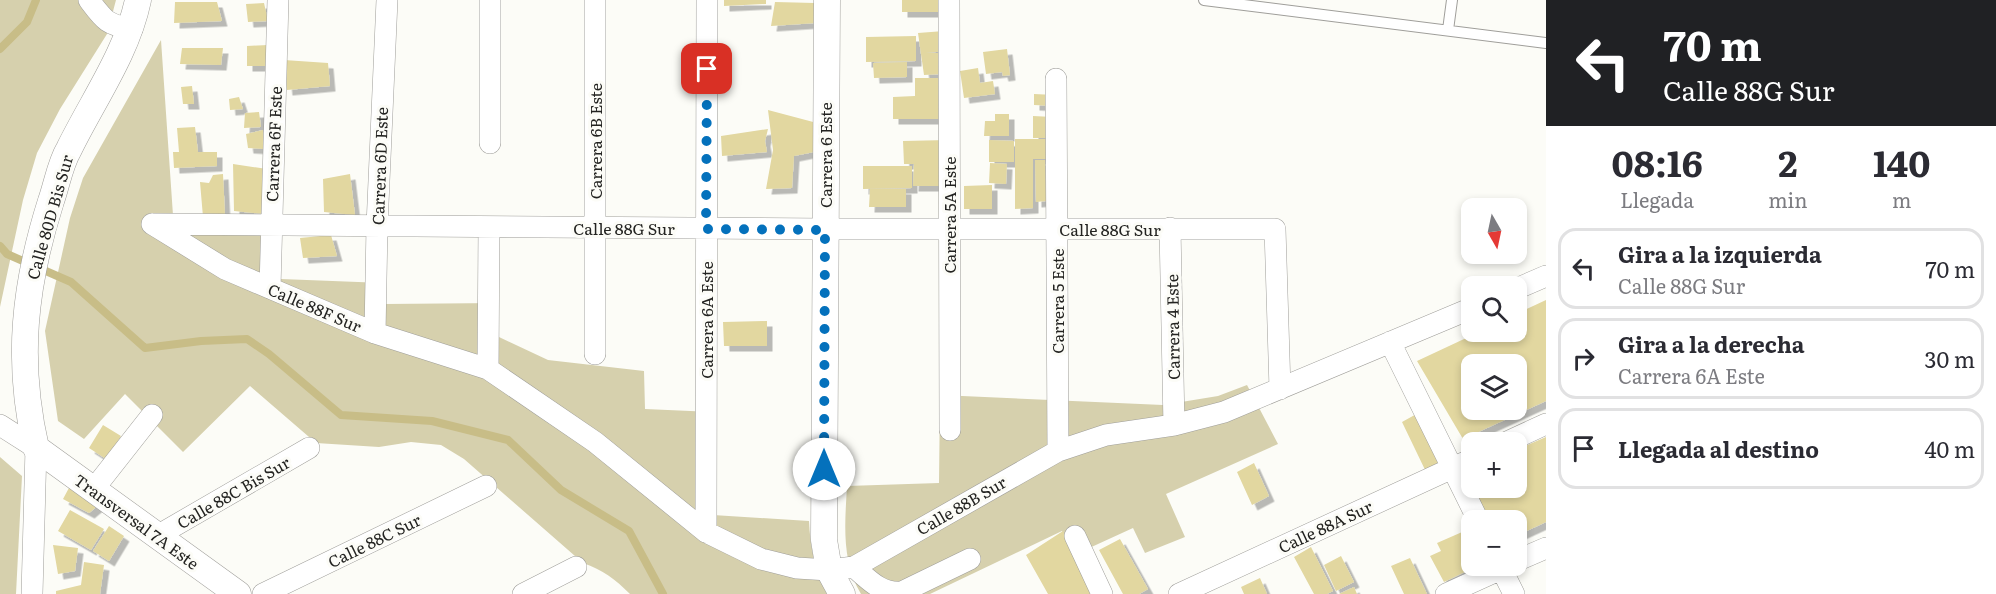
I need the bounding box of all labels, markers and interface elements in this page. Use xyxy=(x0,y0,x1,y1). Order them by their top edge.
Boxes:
text: 70 m xyxy=(1663,12,1762,74)
icon: left xyxy=(1564,24,1642,102)
pin xyxy=(681,43,732,94)
icon: arrive xyxy=(690,52,723,85)
text: Calle 88G Sur xyxy=(1663,69,1835,109)
street label: Carrera 6B Este xyxy=(583,83,607,199)
street label: Carrera 6F Este xyxy=(259,86,287,202)
street label: Carrera 6 Este xyxy=(813,102,837,208)
street label: Carrera 6D Este xyxy=(365,107,393,225)
text: 08:16 xyxy=(1612,135,1703,188)
text: 2 xyxy=(1778,135,1798,188)
text: 140 xyxy=(1873,135,1930,188)
street label: Calle 80D Bis Sur xyxy=(20,151,78,282)
street label: Carrera 5A Este xyxy=(937,156,961,274)
text: Llegada xyxy=(1620,184,1694,214)
text: min xyxy=(1768,184,1808,214)
text: m xyxy=(1892,184,1911,214)
north arrow xyxy=(1461,198,1527,264)
map controls xyxy=(1461,198,1527,576)
street label: Calle 88G Sur xyxy=(573,216,675,240)
street label: Calle 88G Sur xyxy=(1059,217,1161,241)
text: Gira a la izquierda xyxy=(1618,237,1822,270)
street label: Carrera 5 Este xyxy=(1045,248,1069,354)
icon: left xyxy=(1567,252,1600,285)
text: 70 m xyxy=(1925,252,1975,285)
street label: Carrera 6A Este xyxy=(694,261,718,379)
text: Calle 88G Sur xyxy=(1618,270,1745,300)
street label: Carrera 4 Este xyxy=(1159,274,1185,380)
button: search xyxy=(1461,276,1527,342)
street label: Calle 88F Sur xyxy=(265,277,366,338)
text: Gira a la derecha xyxy=(1618,327,1805,360)
icon: right xyxy=(1567,342,1600,375)
text: 30 m xyxy=(1925,342,1975,375)
button: layers xyxy=(1461,354,1527,420)
text: Carrera 6A Este xyxy=(1618,360,1765,390)
button: + xyxy=(1461,432,1527,498)
icon: arrive xyxy=(1567,432,1600,465)
text: Llegada al destino xyxy=(1618,432,1819,465)
text: 40 m xyxy=(1924,432,1975,465)
position arrow xyxy=(792,437,856,501)
street label: Calle 88C Bis Sur xyxy=(172,450,294,534)
street label: Transversal 7A Este xyxy=(70,467,204,575)
street label: Calle 88B Sur xyxy=(912,469,1011,540)
street label: Calle 88A Sur xyxy=(1274,494,1376,558)
street label: Calle 88C Sur xyxy=(323,507,425,573)
button: − xyxy=(1461,510,1527,576)

